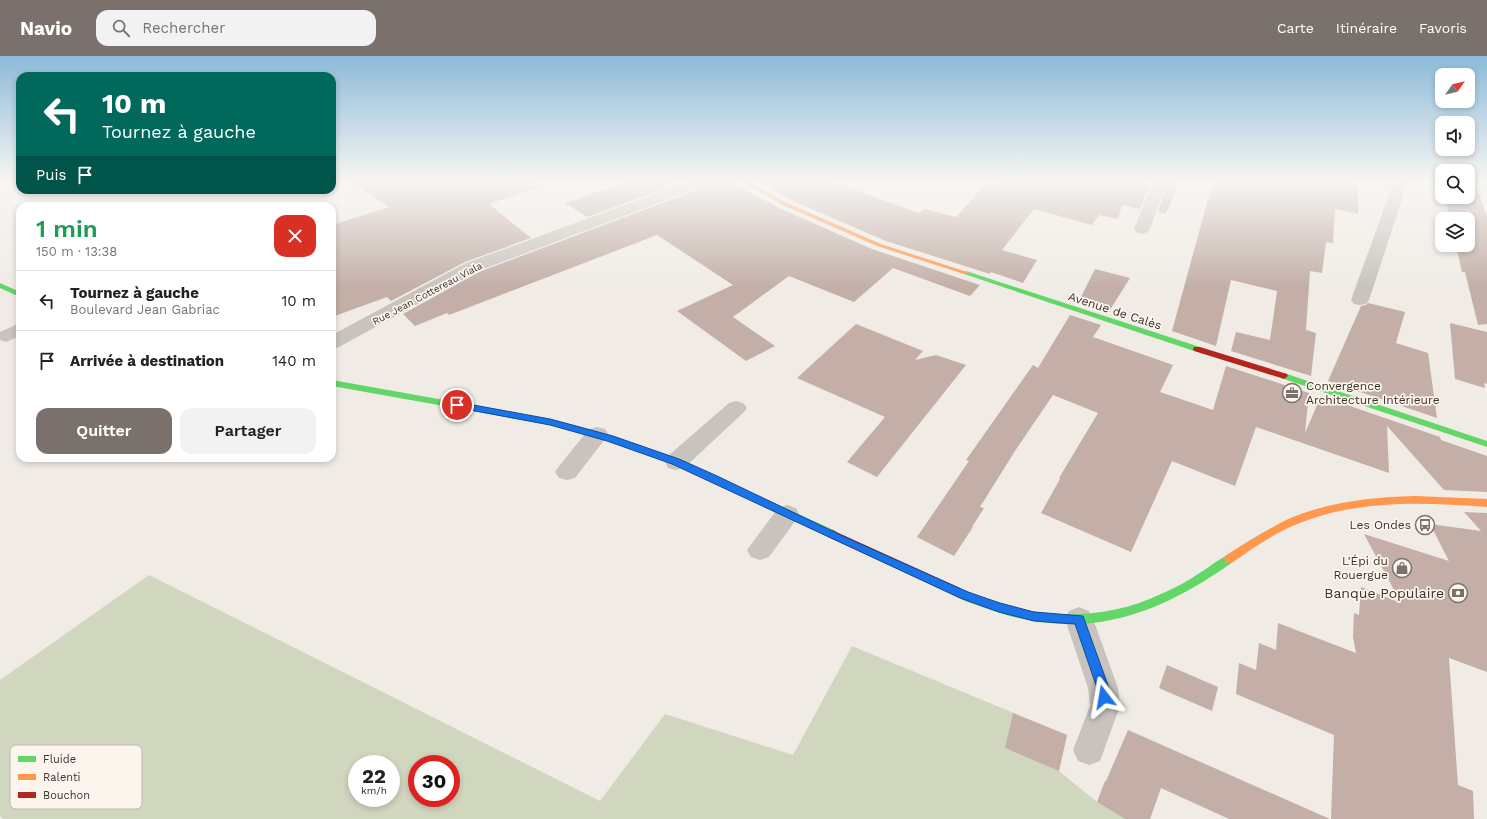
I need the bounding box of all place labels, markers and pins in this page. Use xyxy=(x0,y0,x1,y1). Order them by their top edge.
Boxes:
place label: Convergence Architecture Intérieure xyxy=(1306,379,1440,407)
office icon: Convergence Architecture Intérieure xyxy=(1281,382,1303,404)
pin xyxy=(440,388,474,422)
bus stop icon: Les Ondes xyxy=(1414,514,1436,536)
place label: Les Ondes xyxy=(1350,518,1411,532)
place label: L'Épi du Rouergue xyxy=(1333,554,1388,582)
shop icon: L'Épi du Rouergue xyxy=(1391,557,1413,579)
bank icon: Banque Populaire xyxy=(1447,582,1469,604)
place label: Banque Populaire xyxy=(1324,585,1444,601)

